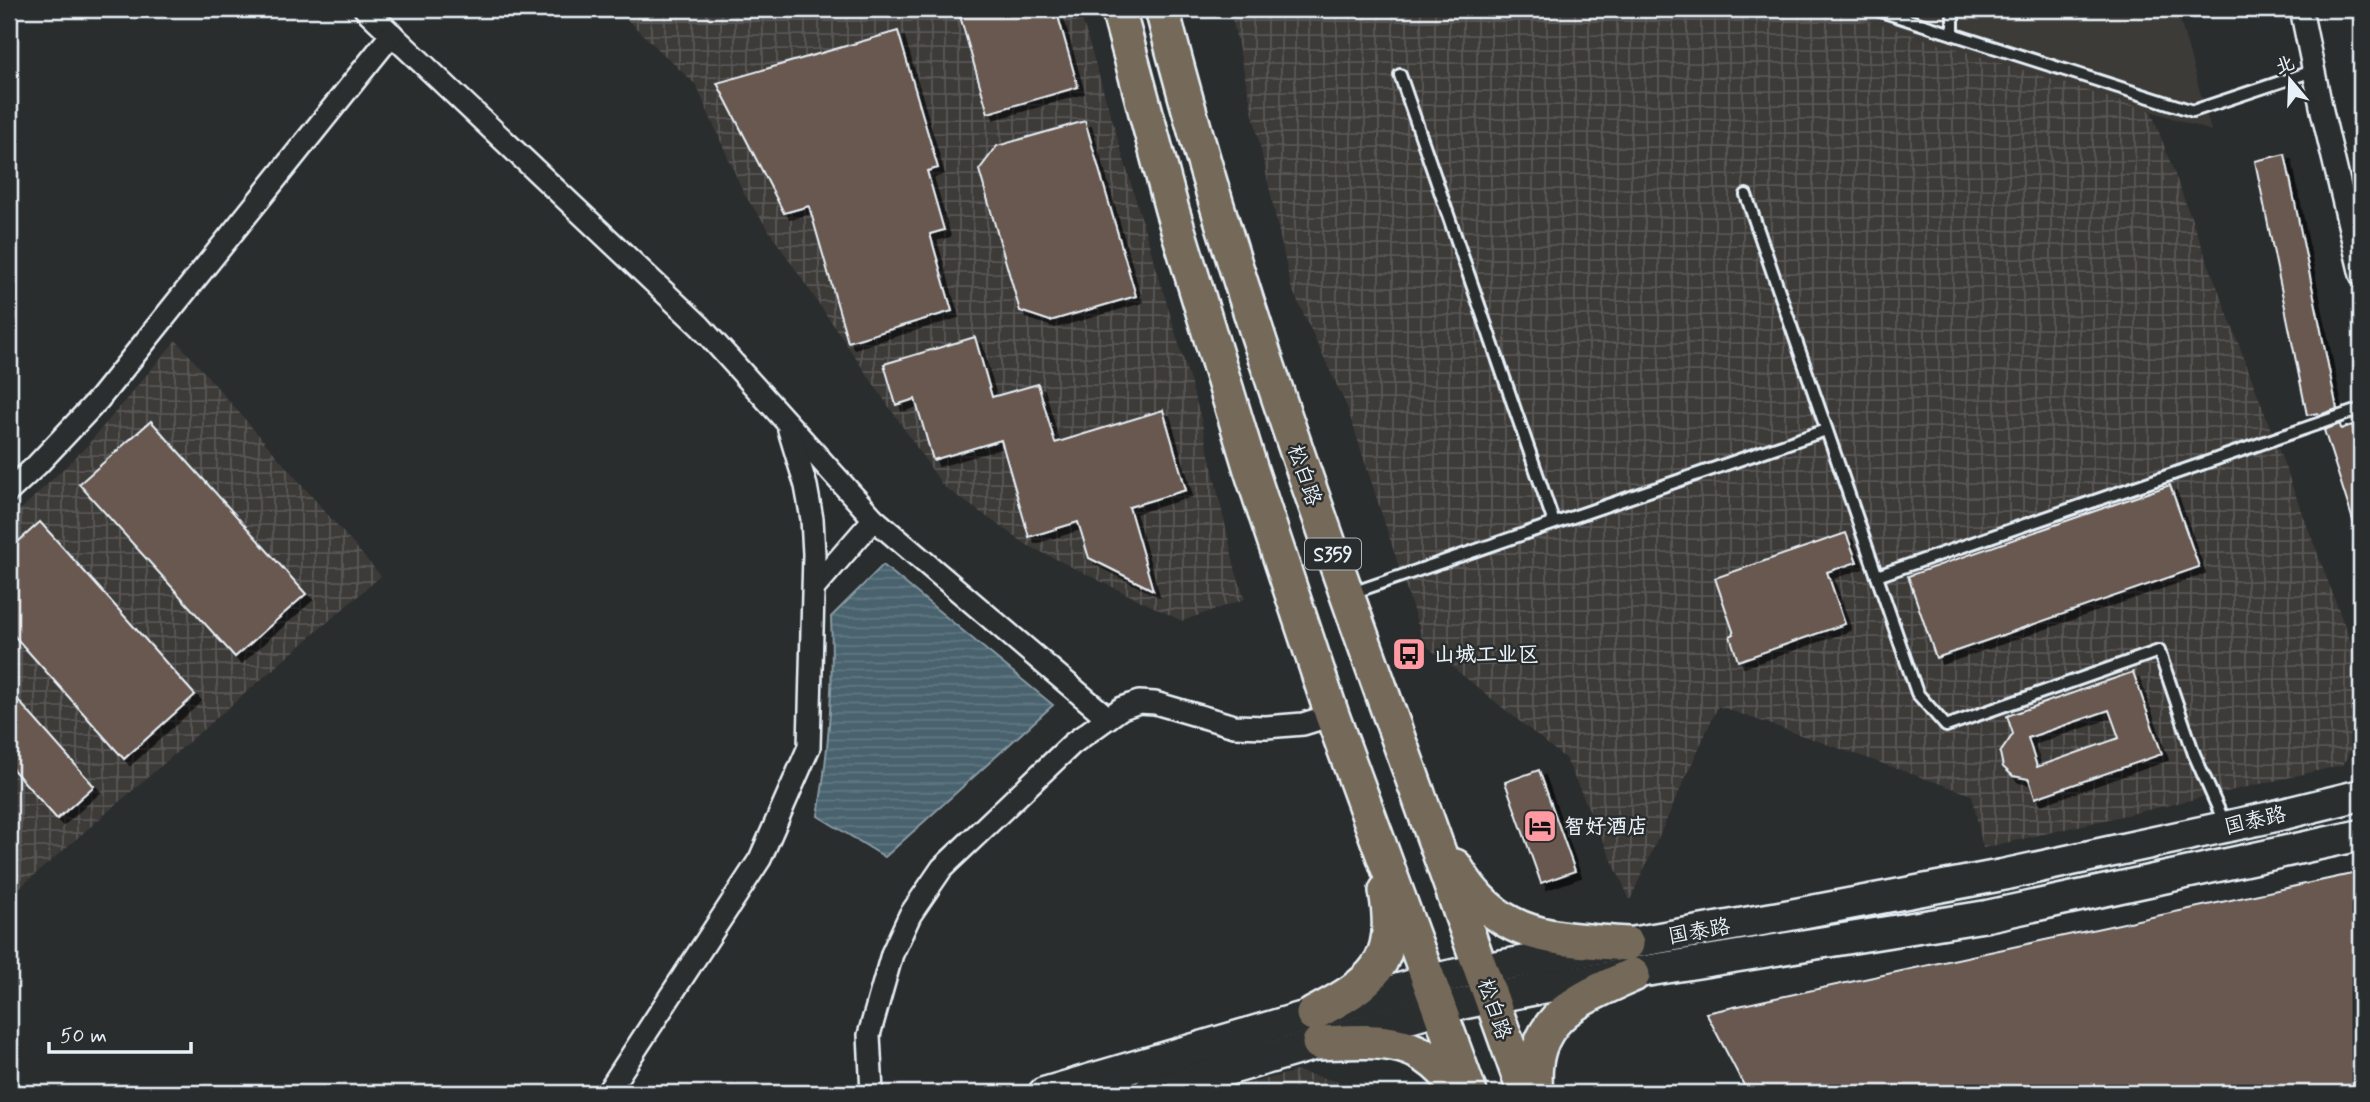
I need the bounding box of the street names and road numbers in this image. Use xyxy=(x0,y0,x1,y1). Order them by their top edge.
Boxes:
street label: 松白路 xyxy=(1281,441,1328,510)
road number: S359 xyxy=(1305,538,1361,569)
street label: 国泰路 xyxy=(2221,800,2289,842)
street label: 国泰路 xyxy=(1666,913,1733,951)
street label: 松白路 xyxy=(1471,975,1518,1044)

